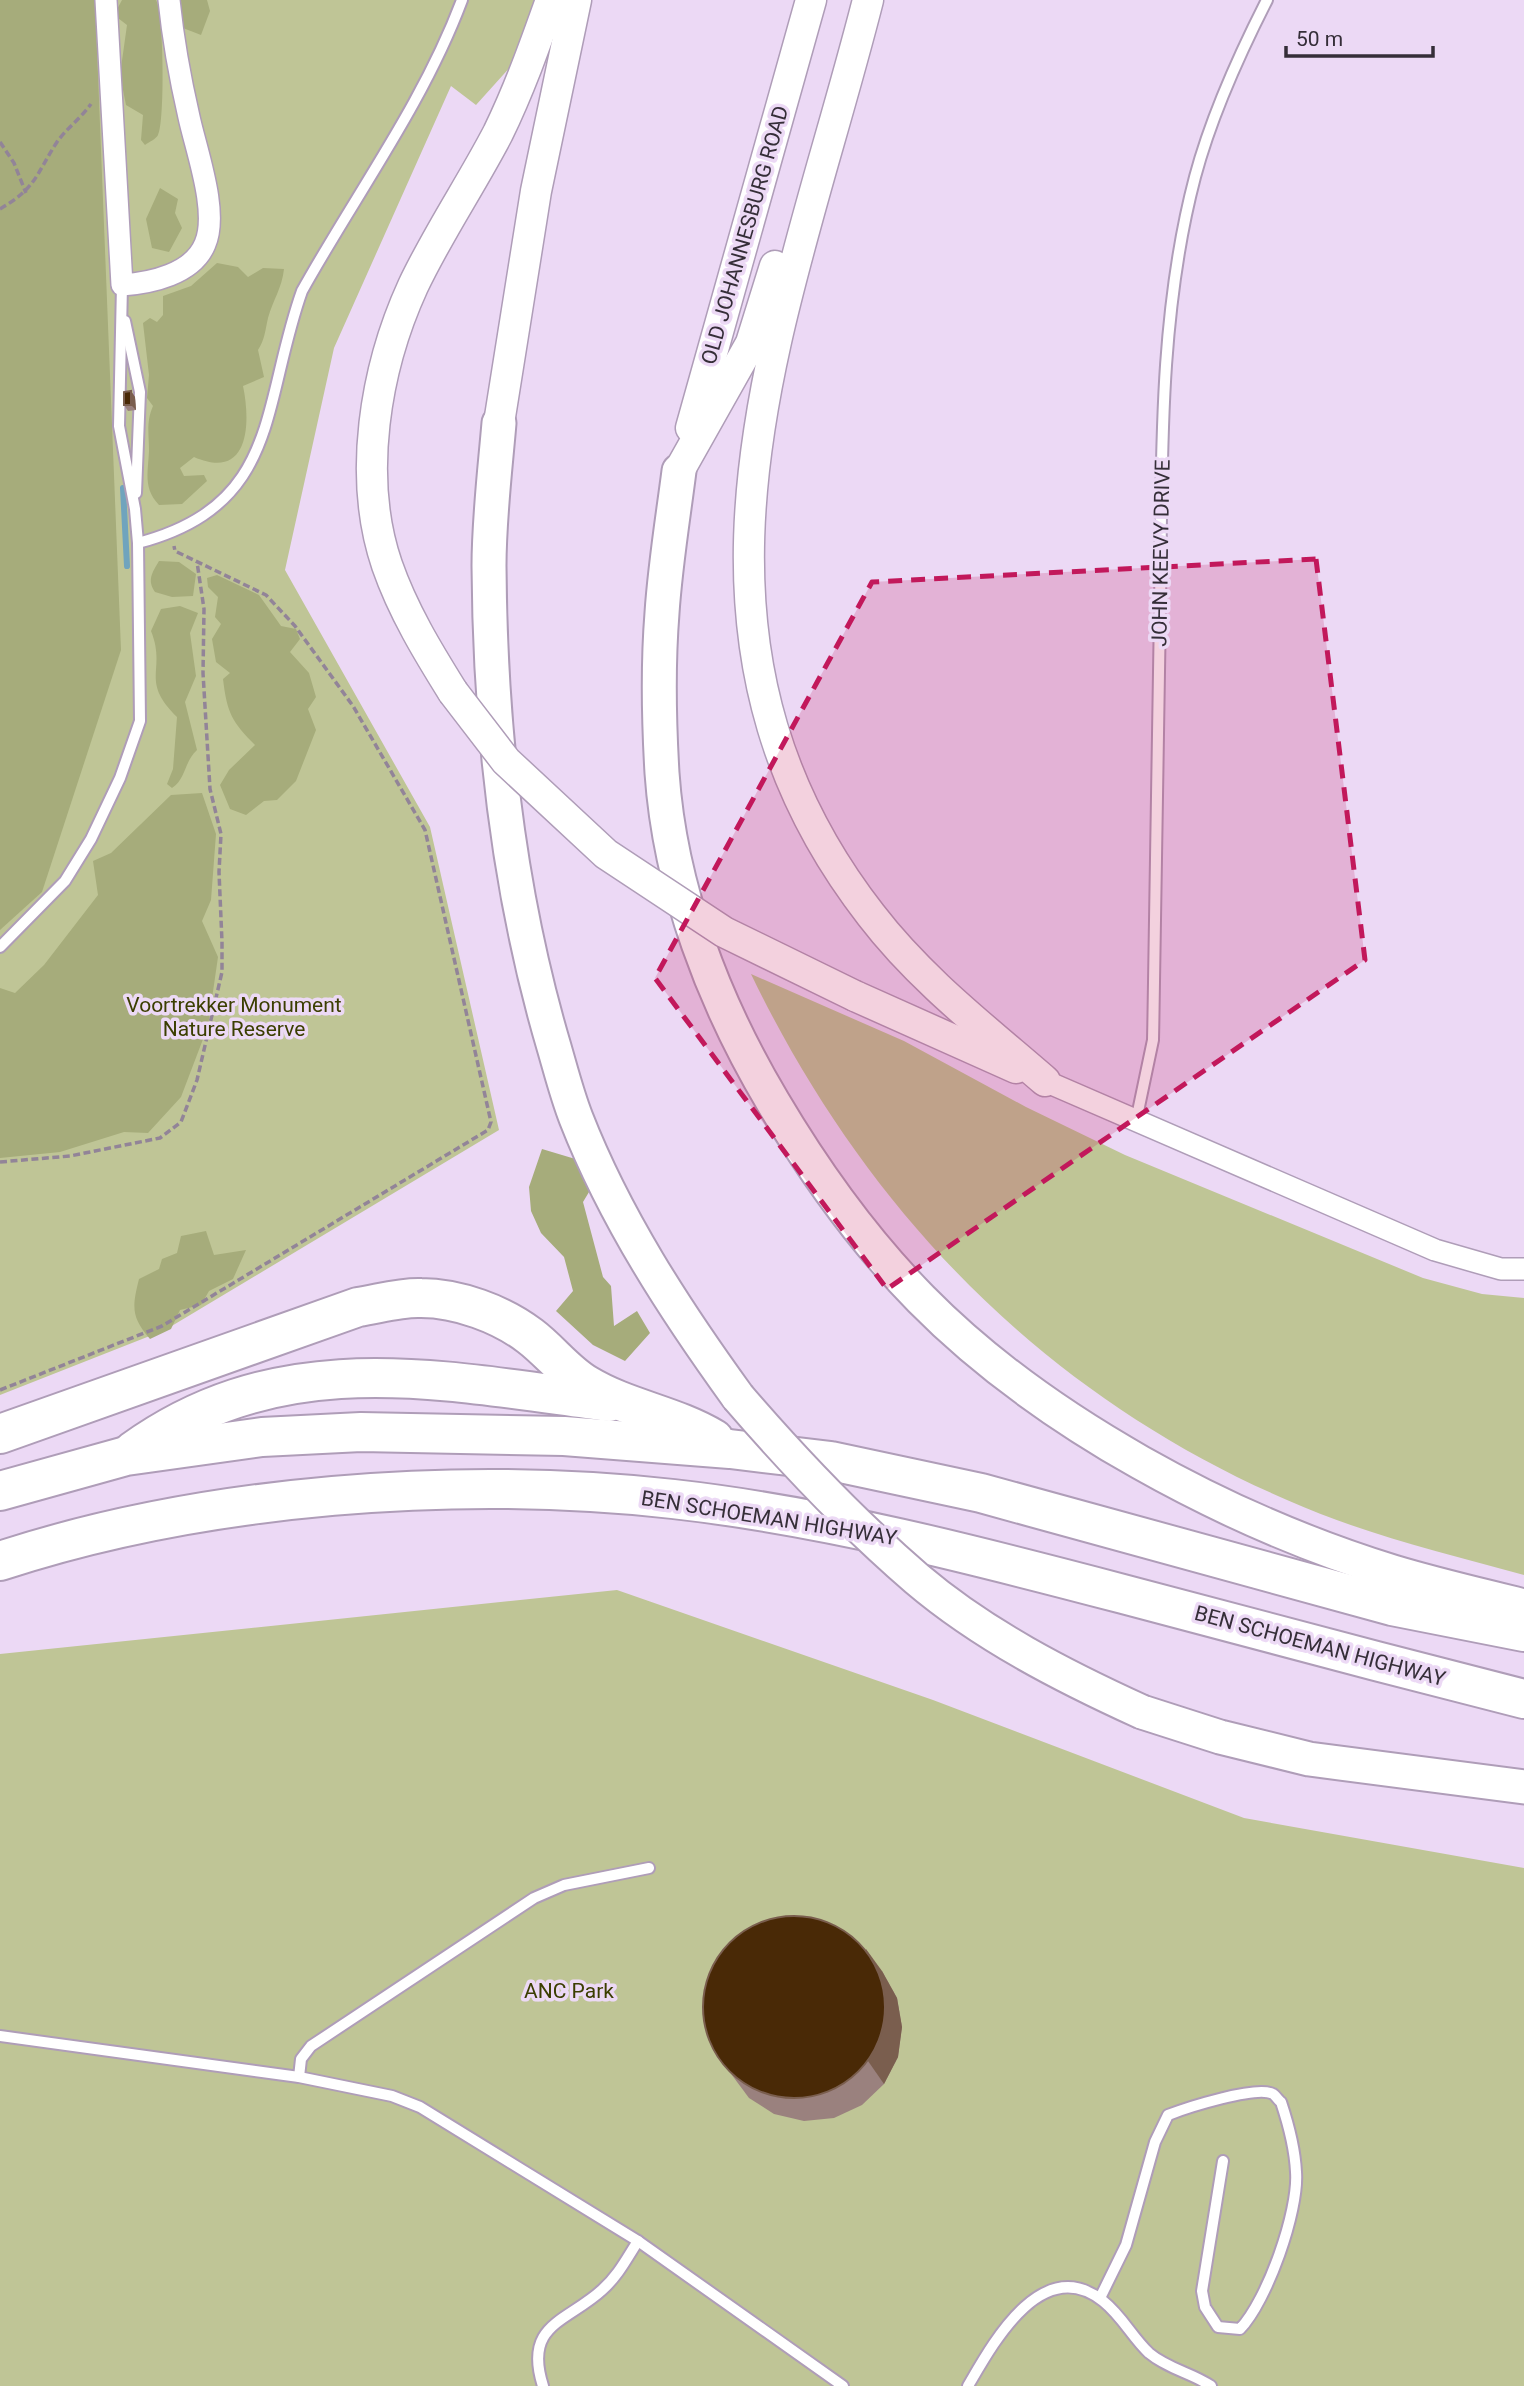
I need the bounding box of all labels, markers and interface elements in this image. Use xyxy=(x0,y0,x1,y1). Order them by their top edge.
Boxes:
scale bar xyxy=(1286,14,1433,58)
text: 50 m xyxy=(1296,27,1343,51)
street label: OLD JOHANNESBURG ROAD xyxy=(697,103,793,367)
street label: JOHN KEEVY DRIVE xyxy=(1147,459,1175,647)
park label: Voortrekker Monument Nature Reserve xyxy=(126,993,342,1041)
street label: BEN SCHOEMAN HIGHWAY xyxy=(639,1486,899,1550)
street label: BEN SCHOEMAN HIGHWAY xyxy=(1192,1601,1448,1691)
park label: ANC Park xyxy=(524,1979,614,2003)

